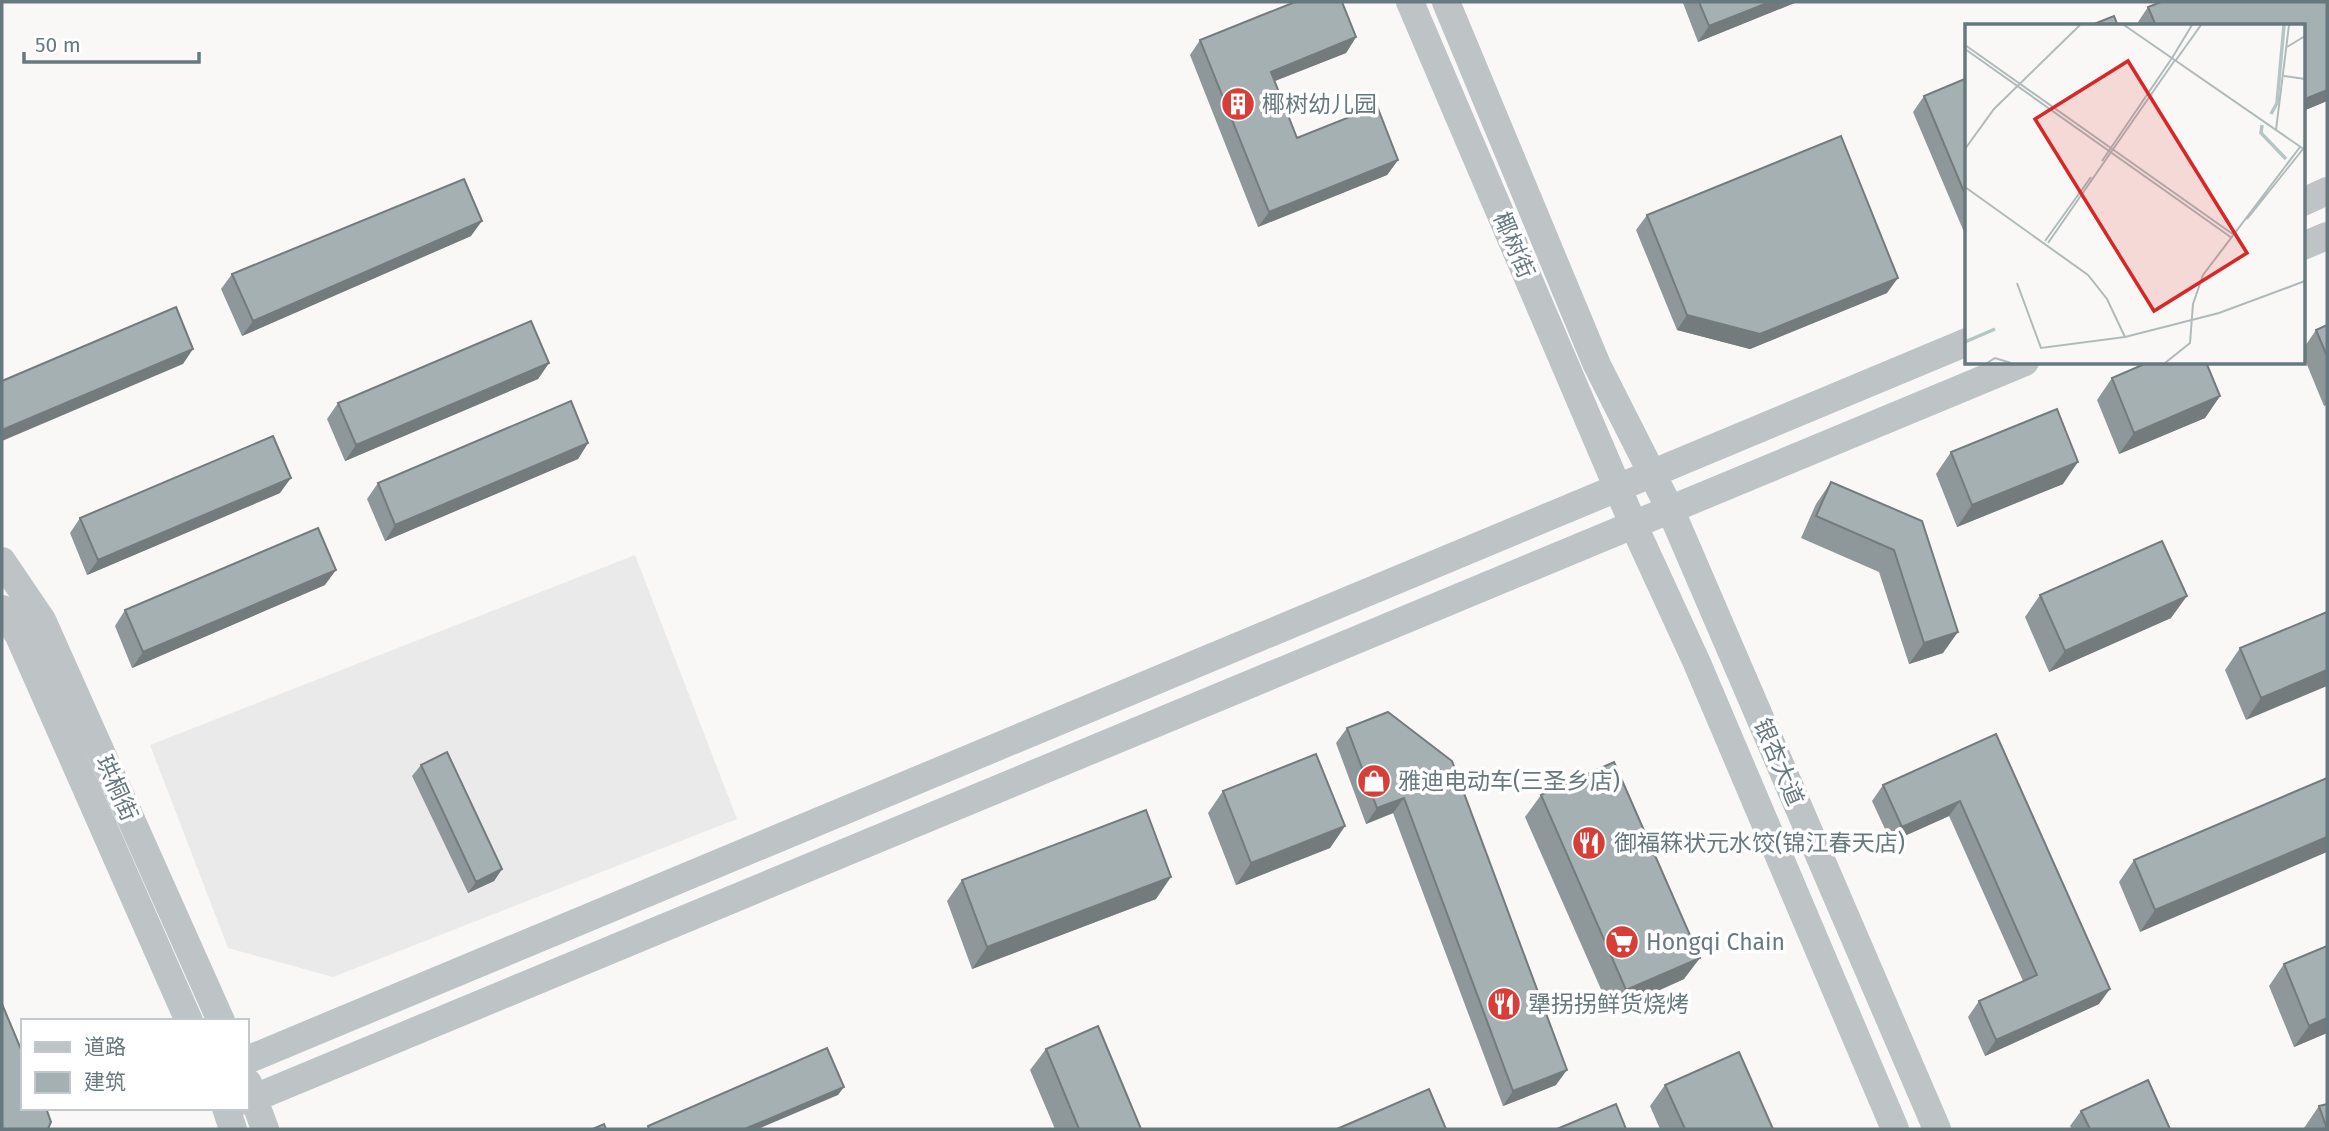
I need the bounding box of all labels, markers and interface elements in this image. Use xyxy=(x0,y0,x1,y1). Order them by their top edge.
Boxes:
scale bar xyxy=(24,21,200,65)
inset map xyxy=(1965,24,2304,364)
text: 50 m xyxy=(35,32,81,58)
building icon: 椰树幼儿园 xyxy=(1219,85,1257,123)
place label: 椰树幼儿园 xyxy=(1262,90,1377,118)
street label: 椰树街 xyxy=(1488,208,1540,282)
street label: 银杏大道 xyxy=(1748,714,1810,810)
street label: 珙桐街 xyxy=(90,751,144,825)
shop icon: 雅迪电动车(三圣乡店) xyxy=(1355,762,1393,800)
place label: 雅迪电动车(三圣乡店) xyxy=(1398,767,1620,795)
restaurant icon: 御福箖状元水饺(锦江春天店) xyxy=(1570,824,1608,862)
place label: 御福箖状元水饺(锦江春天店) xyxy=(1614,829,1905,857)
supermarket icon: Hongqi Chain xyxy=(1603,923,1641,961)
place label: Hongqi Chain xyxy=(1646,928,1785,956)
restaurant icon: 犟拐拐鲜货烧烤 xyxy=(1485,985,1523,1023)
place label: 犟拐拐鲜货烧烤 xyxy=(1528,990,1689,1018)
legend xyxy=(21,1019,248,1110)
text: 道路 xyxy=(84,1034,126,1060)
text: 建筑 xyxy=(84,1069,126,1095)

